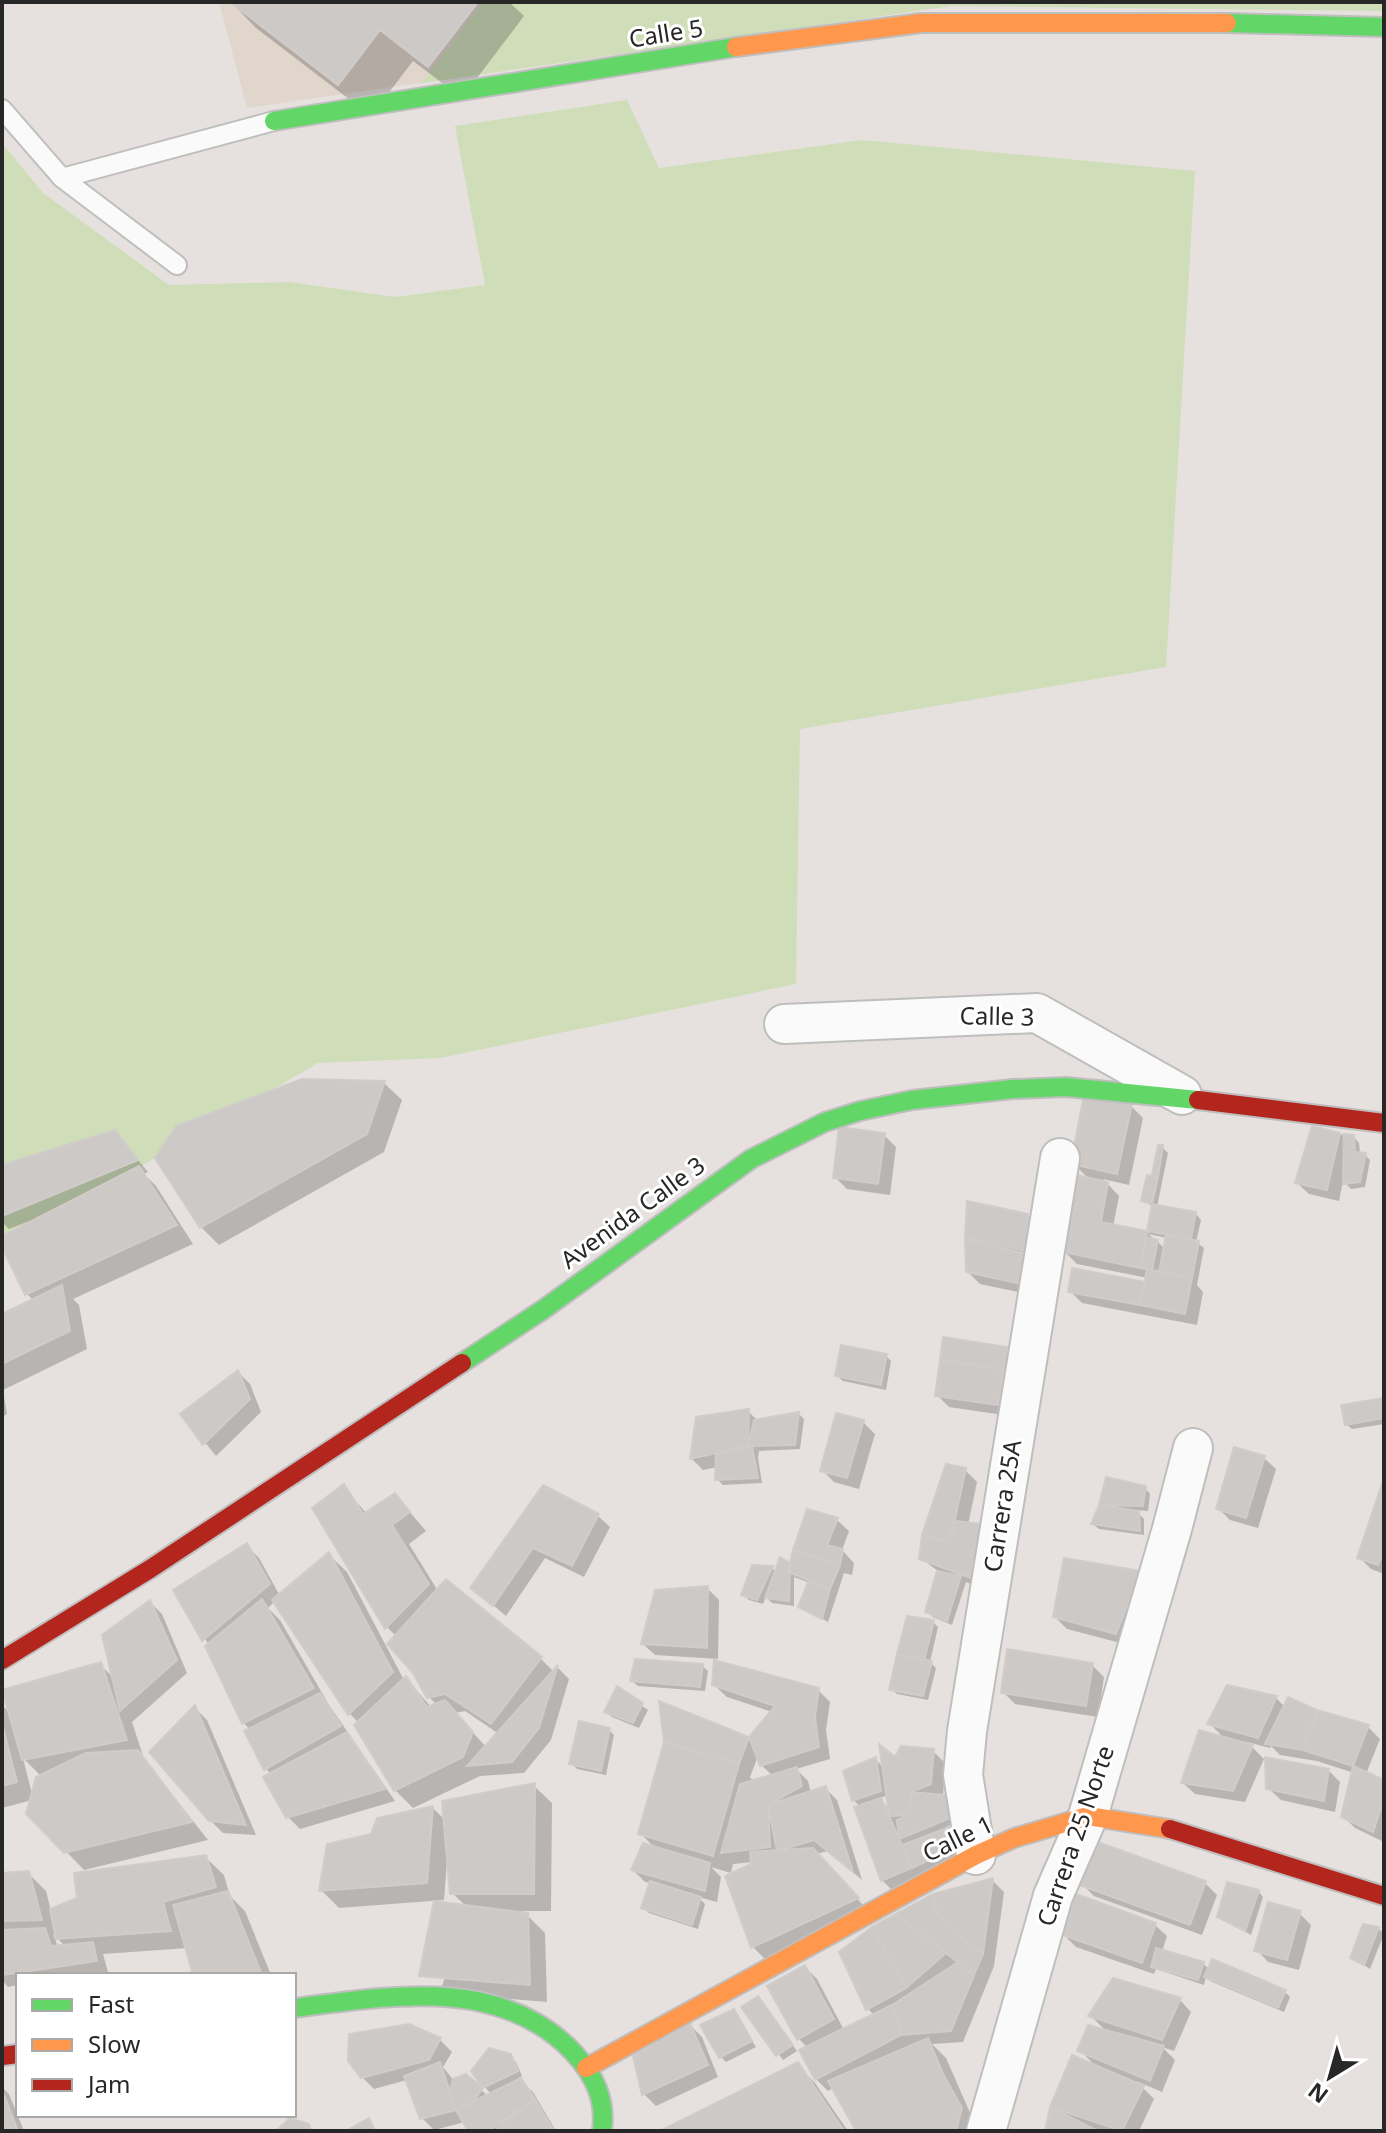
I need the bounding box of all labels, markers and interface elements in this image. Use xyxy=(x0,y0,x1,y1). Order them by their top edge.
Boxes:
street label: Calle 5 xyxy=(626,10,705,55)
street label: Calle 3 xyxy=(959,998,1035,1033)
street label: Avenida Calle 3 xyxy=(553,1148,711,1275)
street label: Carrera 25A xyxy=(975,1437,1028,1574)
street label: Carrera 25 Norte xyxy=(1028,1741,1121,1930)
street label: Calle 1 xyxy=(917,1806,998,1869)
legend xyxy=(16,1973,296,2117)
text: Fast xyxy=(88,1987,134,2020)
text: Slow xyxy=(88,2027,140,2060)
north arrow xyxy=(1290,2037,1370,2117)
text: Jam xyxy=(86,2067,130,2100)
text: N xyxy=(1301,2076,1334,2111)

